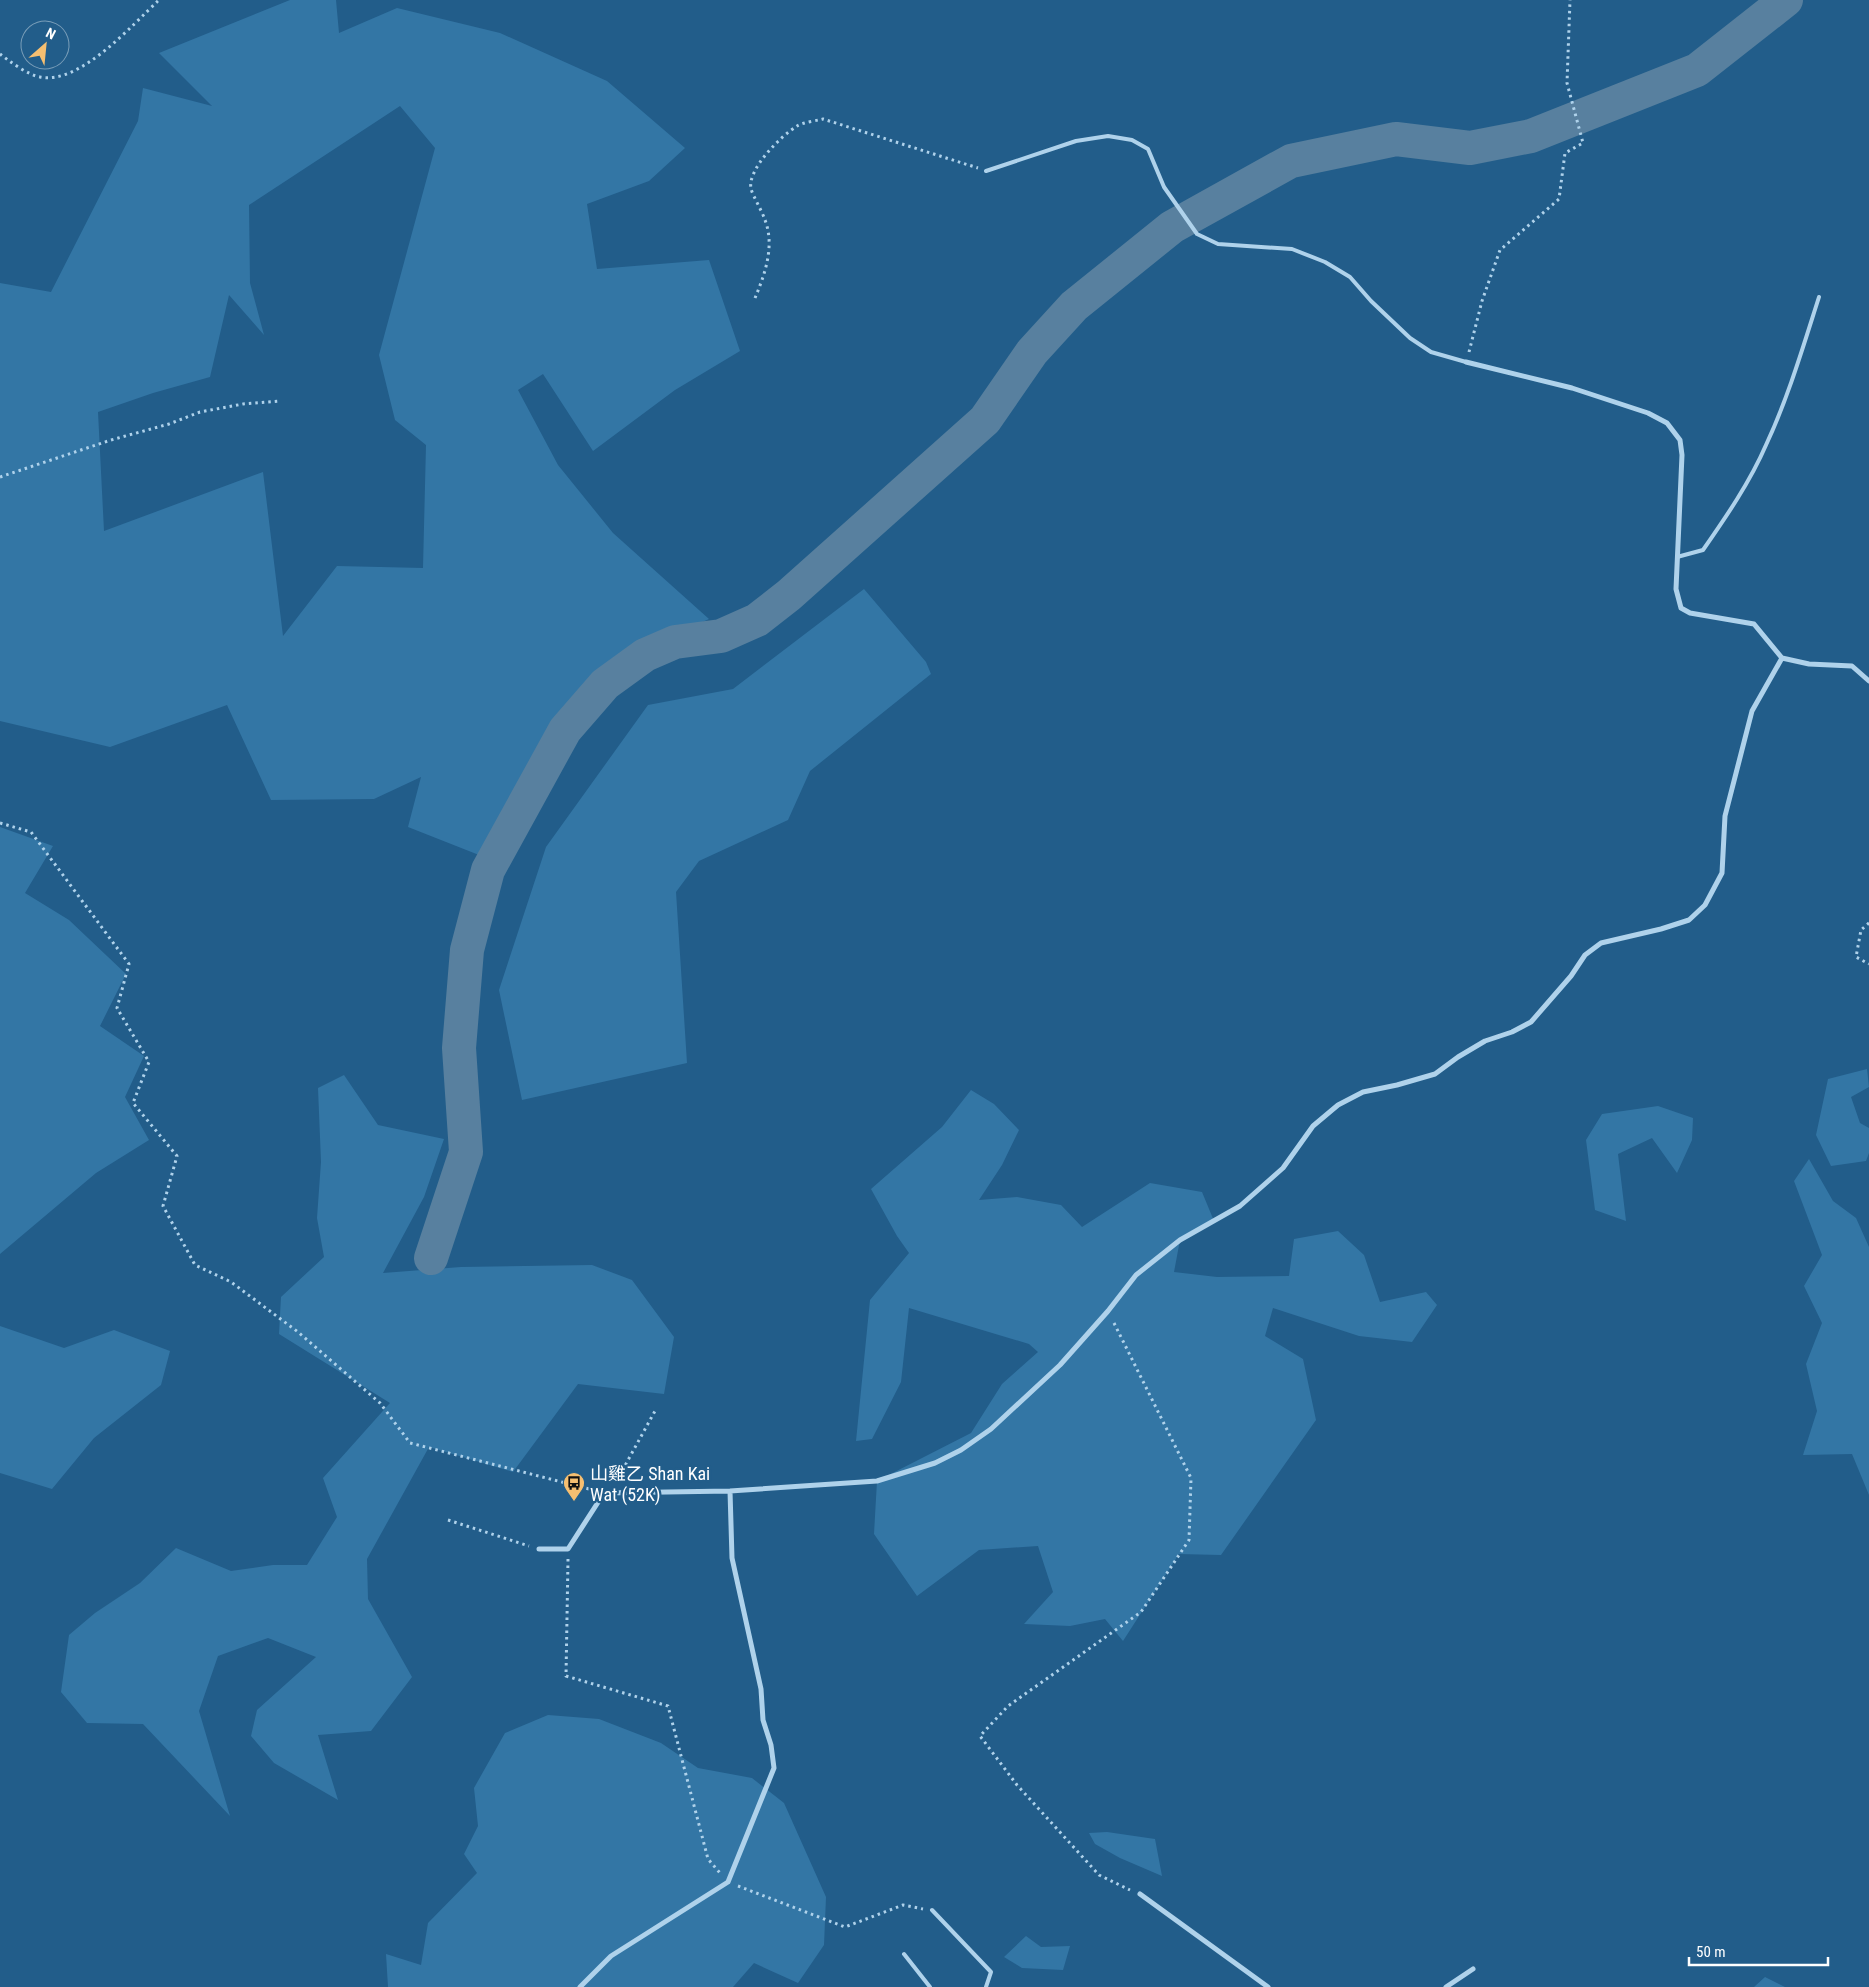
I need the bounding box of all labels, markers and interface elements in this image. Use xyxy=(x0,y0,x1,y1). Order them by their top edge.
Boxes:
north arrow xyxy=(20,20,70,70)
text: N xyxy=(43,24,58,42)
place label: 山雞乙 Shan Kai Wat (52K) xyxy=(590,1463,710,1506)
bus stop icon: 山雞乙 Shan Kai Wat (52K) xyxy=(562,1471,586,1502)
scale bar xyxy=(1689,1934,1828,1966)
text: 50 m xyxy=(1696,1943,1726,1961)

